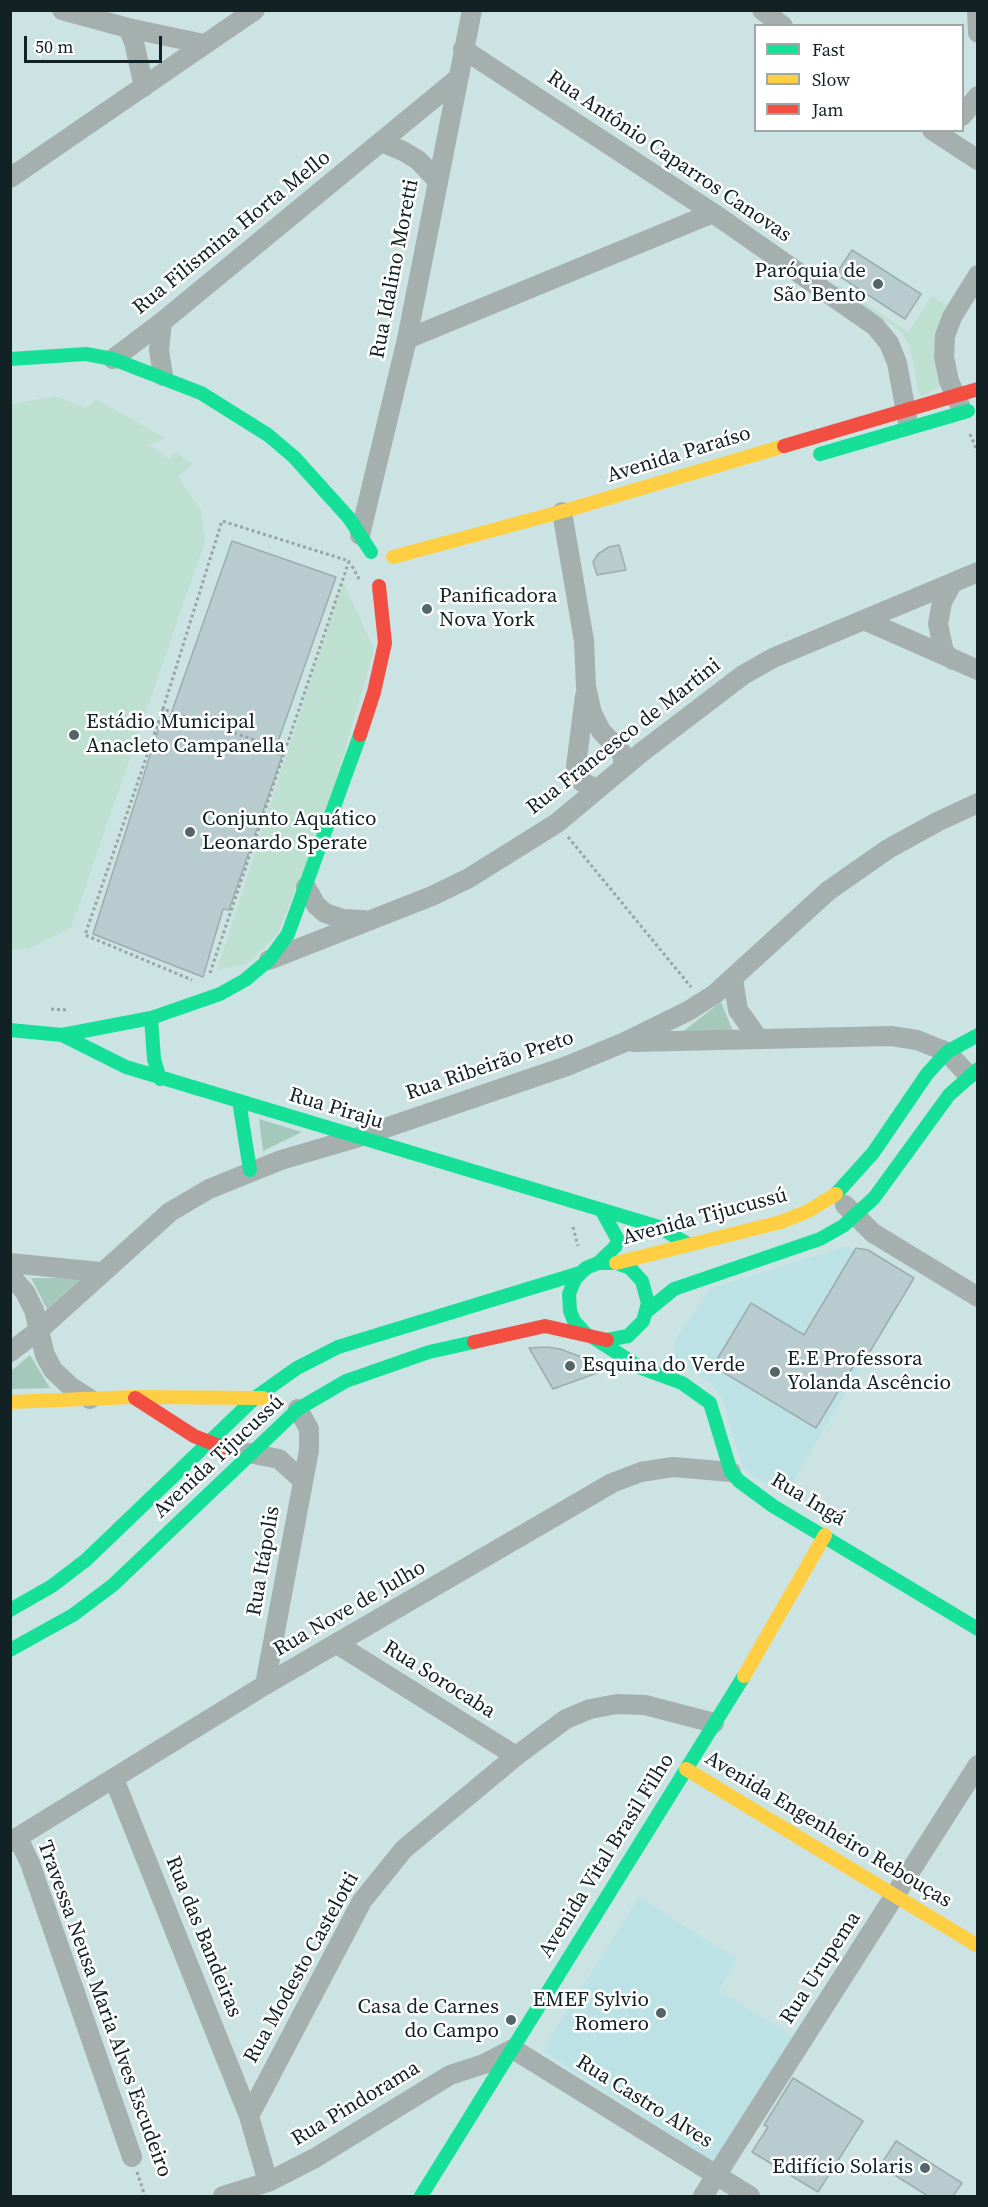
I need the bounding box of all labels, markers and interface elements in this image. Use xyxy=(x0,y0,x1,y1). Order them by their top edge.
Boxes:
scale bar xyxy=(27,24,165,62)
legend xyxy=(754,24,964,132)
text: 50 m xyxy=(35,34,73,59)
text: Fast xyxy=(812,37,845,62)
street label: Rua Antônio Caparros Canovas xyxy=(542,66,796,248)
text: Slow xyxy=(812,67,850,92)
text: Jam xyxy=(812,97,844,122)
street label: Rua Filismina Horta Mello xyxy=(128,145,336,321)
street label: Rua Idalino Moretti xyxy=(365,177,425,361)
place label: Paróquia de São Bento xyxy=(754,259,866,309)
marker: Paróquia de São Bento xyxy=(871,277,885,291)
street label: Avenida Paraíso xyxy=(604,421,754,489)
place label: Panificadora Nova York xyxy=(439,584,557,634)
marker: Panificadora Nova York xyxy=(420,602,434,616)
street label: Rua Francesco de Martini xyxy=(522,653,726,821)
place label: Estádio Municipal Anacleto Campanella xyxy=(86,710,285,760)
marker: Estádio Municipal Anacleto Campanella xyxy=(67,728,81,742)
place label: Conjunto Aquático Leonardo Sperate xyxy=(202,807,376,857)
marker: Conjunto Aquático Leonardo Sperate xyxy=(183,825,197,839)
street label: Rua Ribeirão Preto xyxy=(403,1025,577,1107)
street label: Rua Piraju xyxy=(286,1083,386,1135)
street label: Avenida Tijucussú xyxy=(620,1183,790,1251)
place label: E.E Professora Yolanda Ascêncio xyxy=(787,1347,951,1397)
place label: Esquina do Verde xyxy=(582,1353,745,1379)
marker: Esquina do Verde xyxy=(563,1359,577,1373)
marker: E.E Professora Yolanda Ascêncio xyxy=(768,1365,782,1379)
street label: Avenida Tijucussú xyxy=(148,1390,290,1524)
street label: Rua Ingá xyxy=(766,1468,850,1532)
street label: Rua Itápolis xyxy=(242,1504,286,1618)
street label: Rua Nove de Julho xyxy=(270,1555,430,1663)
street label: Rua Sorocaba xyxy=(378,1636,500,1724)
street label: Avenida Engenheiro Rebouças xyxy=(700,1746,956,1914)
street label: Avenida Vital Brasil Filho xyxy=(534,1749,680,1963)
street label: Travessa Neusa Maria Alves Escudeiro xyxy=(31,1837,177,2181)
street label: Rua das Bandeiras xyxy=(159,1853,247,2021)
street label: Rua Modesto Castelotti xyxy=(239,1868,365,2068)
street label: Rua Urupema xyxy=(775,1907,867,2029)
place label: EMEF Sylvio Romero xyxy=(533,1988,649,2038)
place label: Casa de Carnes do Campo xyxy=(358,1995,499,2045)
marker: EMEF Sylvio Romero xyxy=(654,2006,668,2020)
marker: Casa de Carnes do Campo xyxy=(504,2013,518,2027)
street label: Rua Castro Alves xyxy=(571,2050,717,2154)
street label: Rua Pindorama xyxy=(287,2056,425,2152)
place label: Edifício Solaris xyxy=(772,2155,913,2181)
marker: Edifício Solaris xyxy=(918,2161,932,2175)

